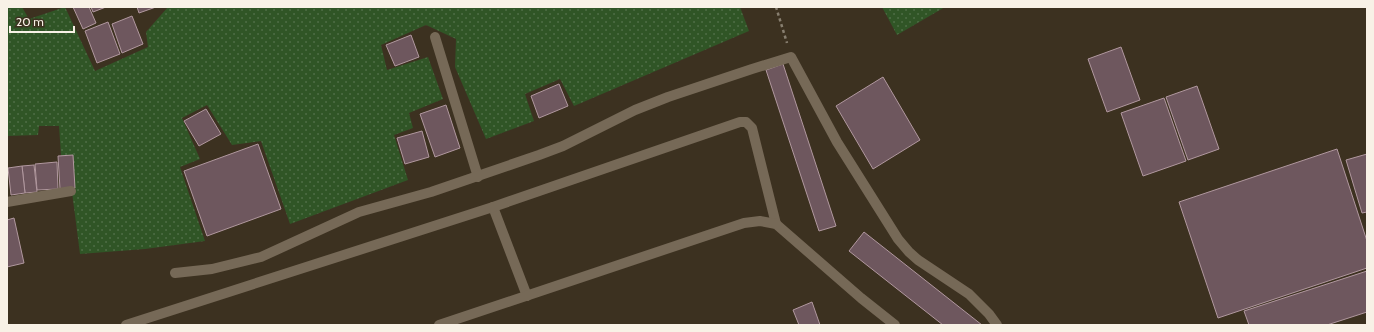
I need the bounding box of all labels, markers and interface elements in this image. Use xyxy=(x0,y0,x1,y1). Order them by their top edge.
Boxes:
scale bar xyxy=(10,8,74,34)
text: 20 m xyxy=(16,14,44,29)

